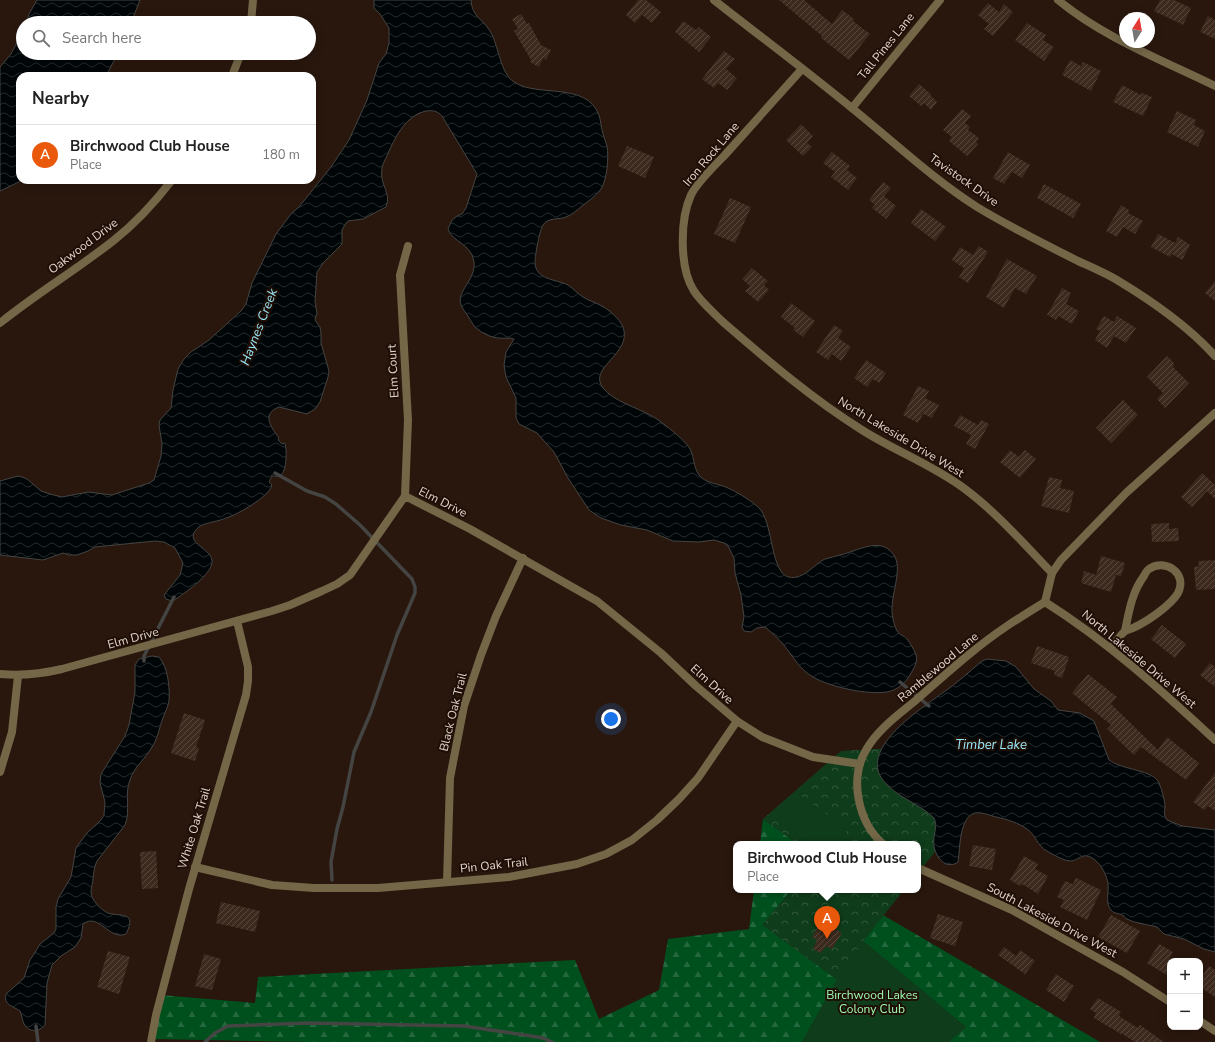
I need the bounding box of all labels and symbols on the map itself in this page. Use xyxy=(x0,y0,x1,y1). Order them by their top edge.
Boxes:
street label: Tall Pines Lane xyxy=(854,9,918,83)
north arrow xyxy=(1119,12,1155,48)
street label: Iron Rock Lane xyxy=(679,119,743,189)
street label: Tavistock Drive xyxy=(926,150,1002,210)
street label: Oakwood Drive xyxy=(45,215,121,277)
water label: Haynes Creek xyxy=(236,286,282,368)
street label: Elm Court xyxy=(384,343,402,398)
street label: North Lakeside Drive West xyxy=(835,393,968,482)
street label: Elm Drive xyxy=(416,483,470,521)
street label: North Lakeside Drive West xyxy=(1078,606,1200,712)
street label: Elm Drive xyxy=(106,623,160,653)
street label: Ramblewood Lane xyxy=(894,628,982,706)
street label: Elm Drive xyxy=(687,661,737,707)
street label: Black Oak Trail xyxy=(435,671,471,753)
your location xyxy=(601,709,621,729)
water label: Timber Lake xyxy=(955,736,1027,754)
street label: White Oak Trail xyxy=(174,785,214,871)
street label: Pin Oak Trail xyxy=(459,853,529,877)
street label: South Lakeside Drive West xyxy=(984,879,1121,962)
pin: A xyxy=(814,906,840,939)
park label: Birchwood Lakes Colony Club xyxy=(826,987,918,1017)

